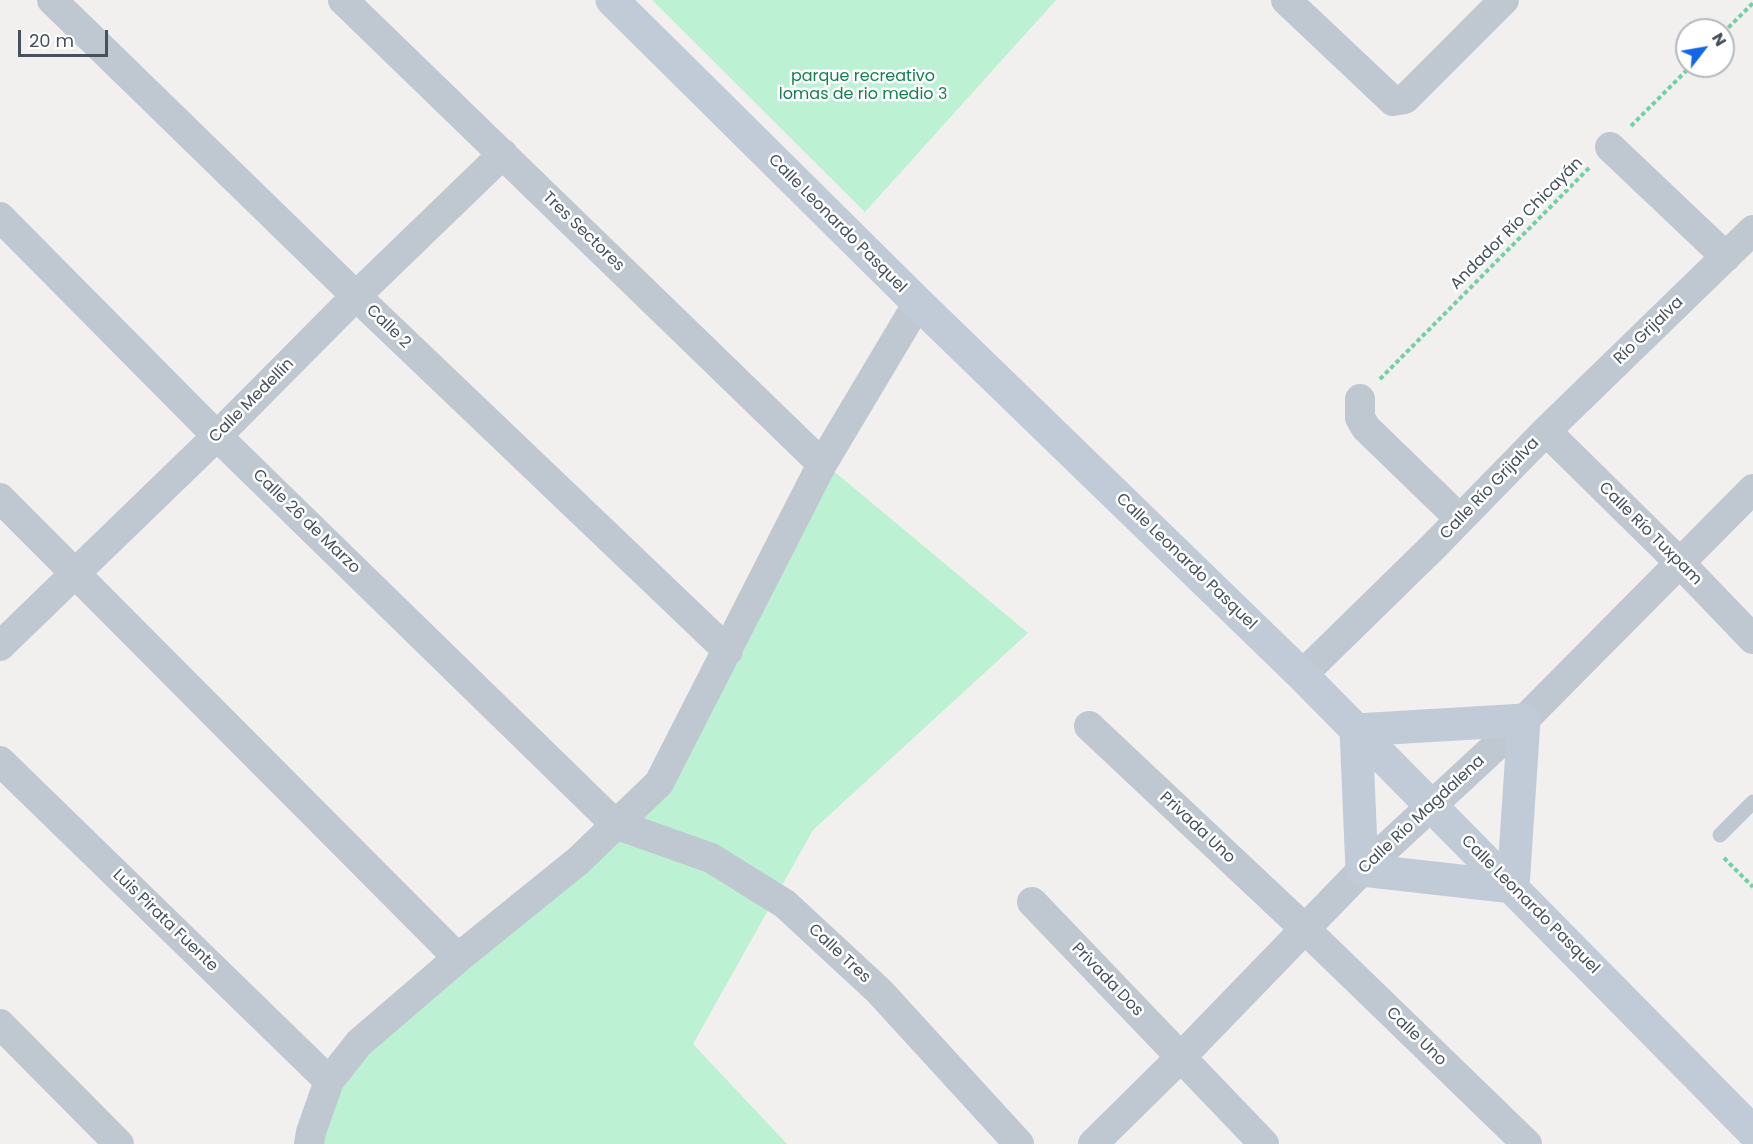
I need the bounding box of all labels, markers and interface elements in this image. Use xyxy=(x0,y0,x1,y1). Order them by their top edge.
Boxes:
scale bar xyxy=(21,18,111,56)
north arrow xyxy=(1675,18,1735,78)
text: 20 m xyxy=(29,28,74,53)
text: N xyxy=(1706,28,1732,51)
park label: parque recreativo lomas de rio medio 3 xyxy=(779,67,947,105)
street label: Calle Leonardo Pasquel xyxy=(764,151,910,297)
street label: Andador Río Chicayán xyxy=(1447,154,1587,294)
street label: Tres Sectores xyxy=(538,188,628,276)
street label: Río Grijalva xyxy=(1610,293,1688,369)
street label: Calle 2 xyxy=(362,301,414,353)
street label: Calle Medellín xyxy=(206,355,298,447)
street label: Calle Río Grijalva xyxy=(1436,434,1544,544)
street label: Calle 26 de Marzo xyxy=(248,466,364,578)
street label: Calle Río Tuxpam xyxy=(1594,478,1706,590)
street label: Calle Leonardo Pasquel xyxy=(1112,490,1260,634)
street label: Calle Río Magdalena xyxy=(1355,752,1489,878)
street label: Privada Uno xyxy=(1155,788,1239,868)
street label: Calle Leonardo Pasquel xyxy=(1457,832,1603,978)
street label: Luis Pirata Fuente xyxy=(108,866,222,976)
street label: Calle Tres xyxy=(804,920,874,988)
street label: Privada Dos xyxy=(1067,939,1147,1021)
street label: Calle Uno xyxy=(1382,1004,1450,1070)

